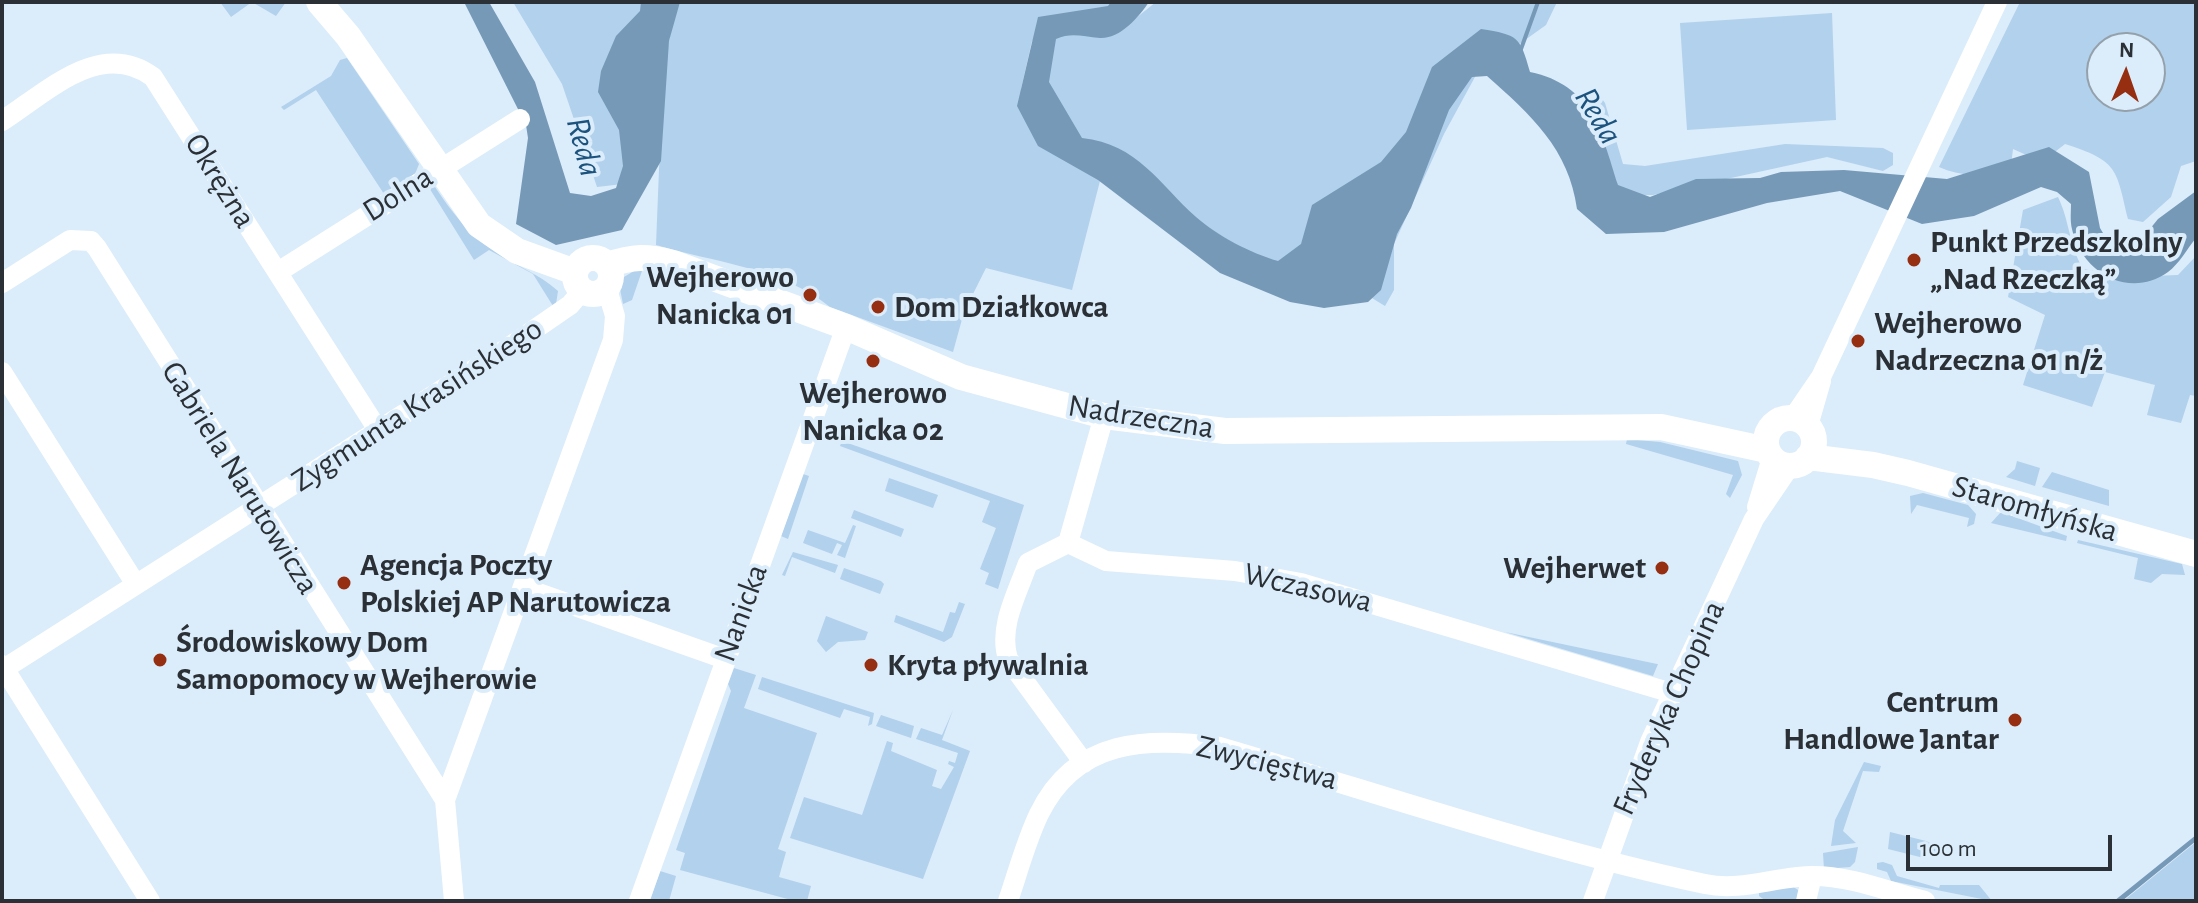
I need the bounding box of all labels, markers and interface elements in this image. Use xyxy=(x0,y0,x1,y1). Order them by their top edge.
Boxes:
north arrow xyxy=(2086,32,2166,112)
text: N xyxy=(2119,39,2135,61)
water label: Reda xyxy=(1565,80,1631,152)
water label: Reda xyxy=(557,113,611,181)
street label: Okrężna xyxy=(176,127,264,235)
street label: Dolna xyxy=(356,158,440,230)
place label: Punkt Przedszkolny „Nad Rzeczką” xyxy=(1930,223,2182,298)
marker: Punkt Przedszkolny „Nad Rzeczką” xyxy=(1905,251,1923,269)
place label: Wejherowo Nanicka 01 xyxy=(646,258,794,333)
marker: Wejherowo Nanicka 01 xyxy=(801,286,819,304)
place label: Dom Działkowca xyxy=(894,288,1109,326)
marker: Dom Działkowca xyxy=(869,298,887,316)
place label: Wejherowo Nadrzeczna 01 n/ż xyxy=(1874,304,2103,379)
street label: Zygmunta Krasińskiego xyxy=(284,310,550,500)
marker: Wejherowo Nadrzeczna 01 n/ż xyxy=(1849,332,1867,350)
marker: Wejherowo Nanicka 02 xyxy=(864,352,882,370)
street label: Gabriela Narutowicza xyxy=(153,354,327,602)
place label: Wejherowo Nanicka 02 xyxy=(799,374,947,449)
street label: Nadrzeczna xyxy=(1065,387,1217,447)
street label: Staromłyńska xyxy=(1948,467,2122,551)
place label: Agencja Poczty Polskiej AP Narutowicza xyxy=(360,546,671,621)
place label: Wejherwet xyxy=(1503,549,1646,587)
street label: Wczasowa xyxy=(1240,555,1376,621)
street label: Nanicka xyxy=(706,559,776,667)
marker: Wejherwet xyxy=(1653,559,1671,577)
marker: Agencja Poczty Polskiej AP Narutowicza xyxy=(335,574,353,592)
street label: Fryderyka Chopina xyxy=(1605,595,1733,821)
place label: Środowiskowy Dom Samopomocy w Wejherowie xyxy=(176,623,537,698)
place label: Kryta pływalnia xyxy=(887,646,1089,684)
marker: Środowiskowy Dom Samopomocy w Wejherowie xyxy=(151,651,169,669)
marker: Kryta pływalnia xyxy=(862,656,880,674)
place label: Centrum Handlowe Jantar xyxy=(1783,683,1999,758)
marker: Centrum Handlowe Jantar xyxy=(2006,711,2024,729)
street label: Zwycięstwa xyxy=(1193,727,1341,799)
scale bar xyxy=(1910,819,2116,869)
text: 100 m xyxy=(1920,837,1977,861)

